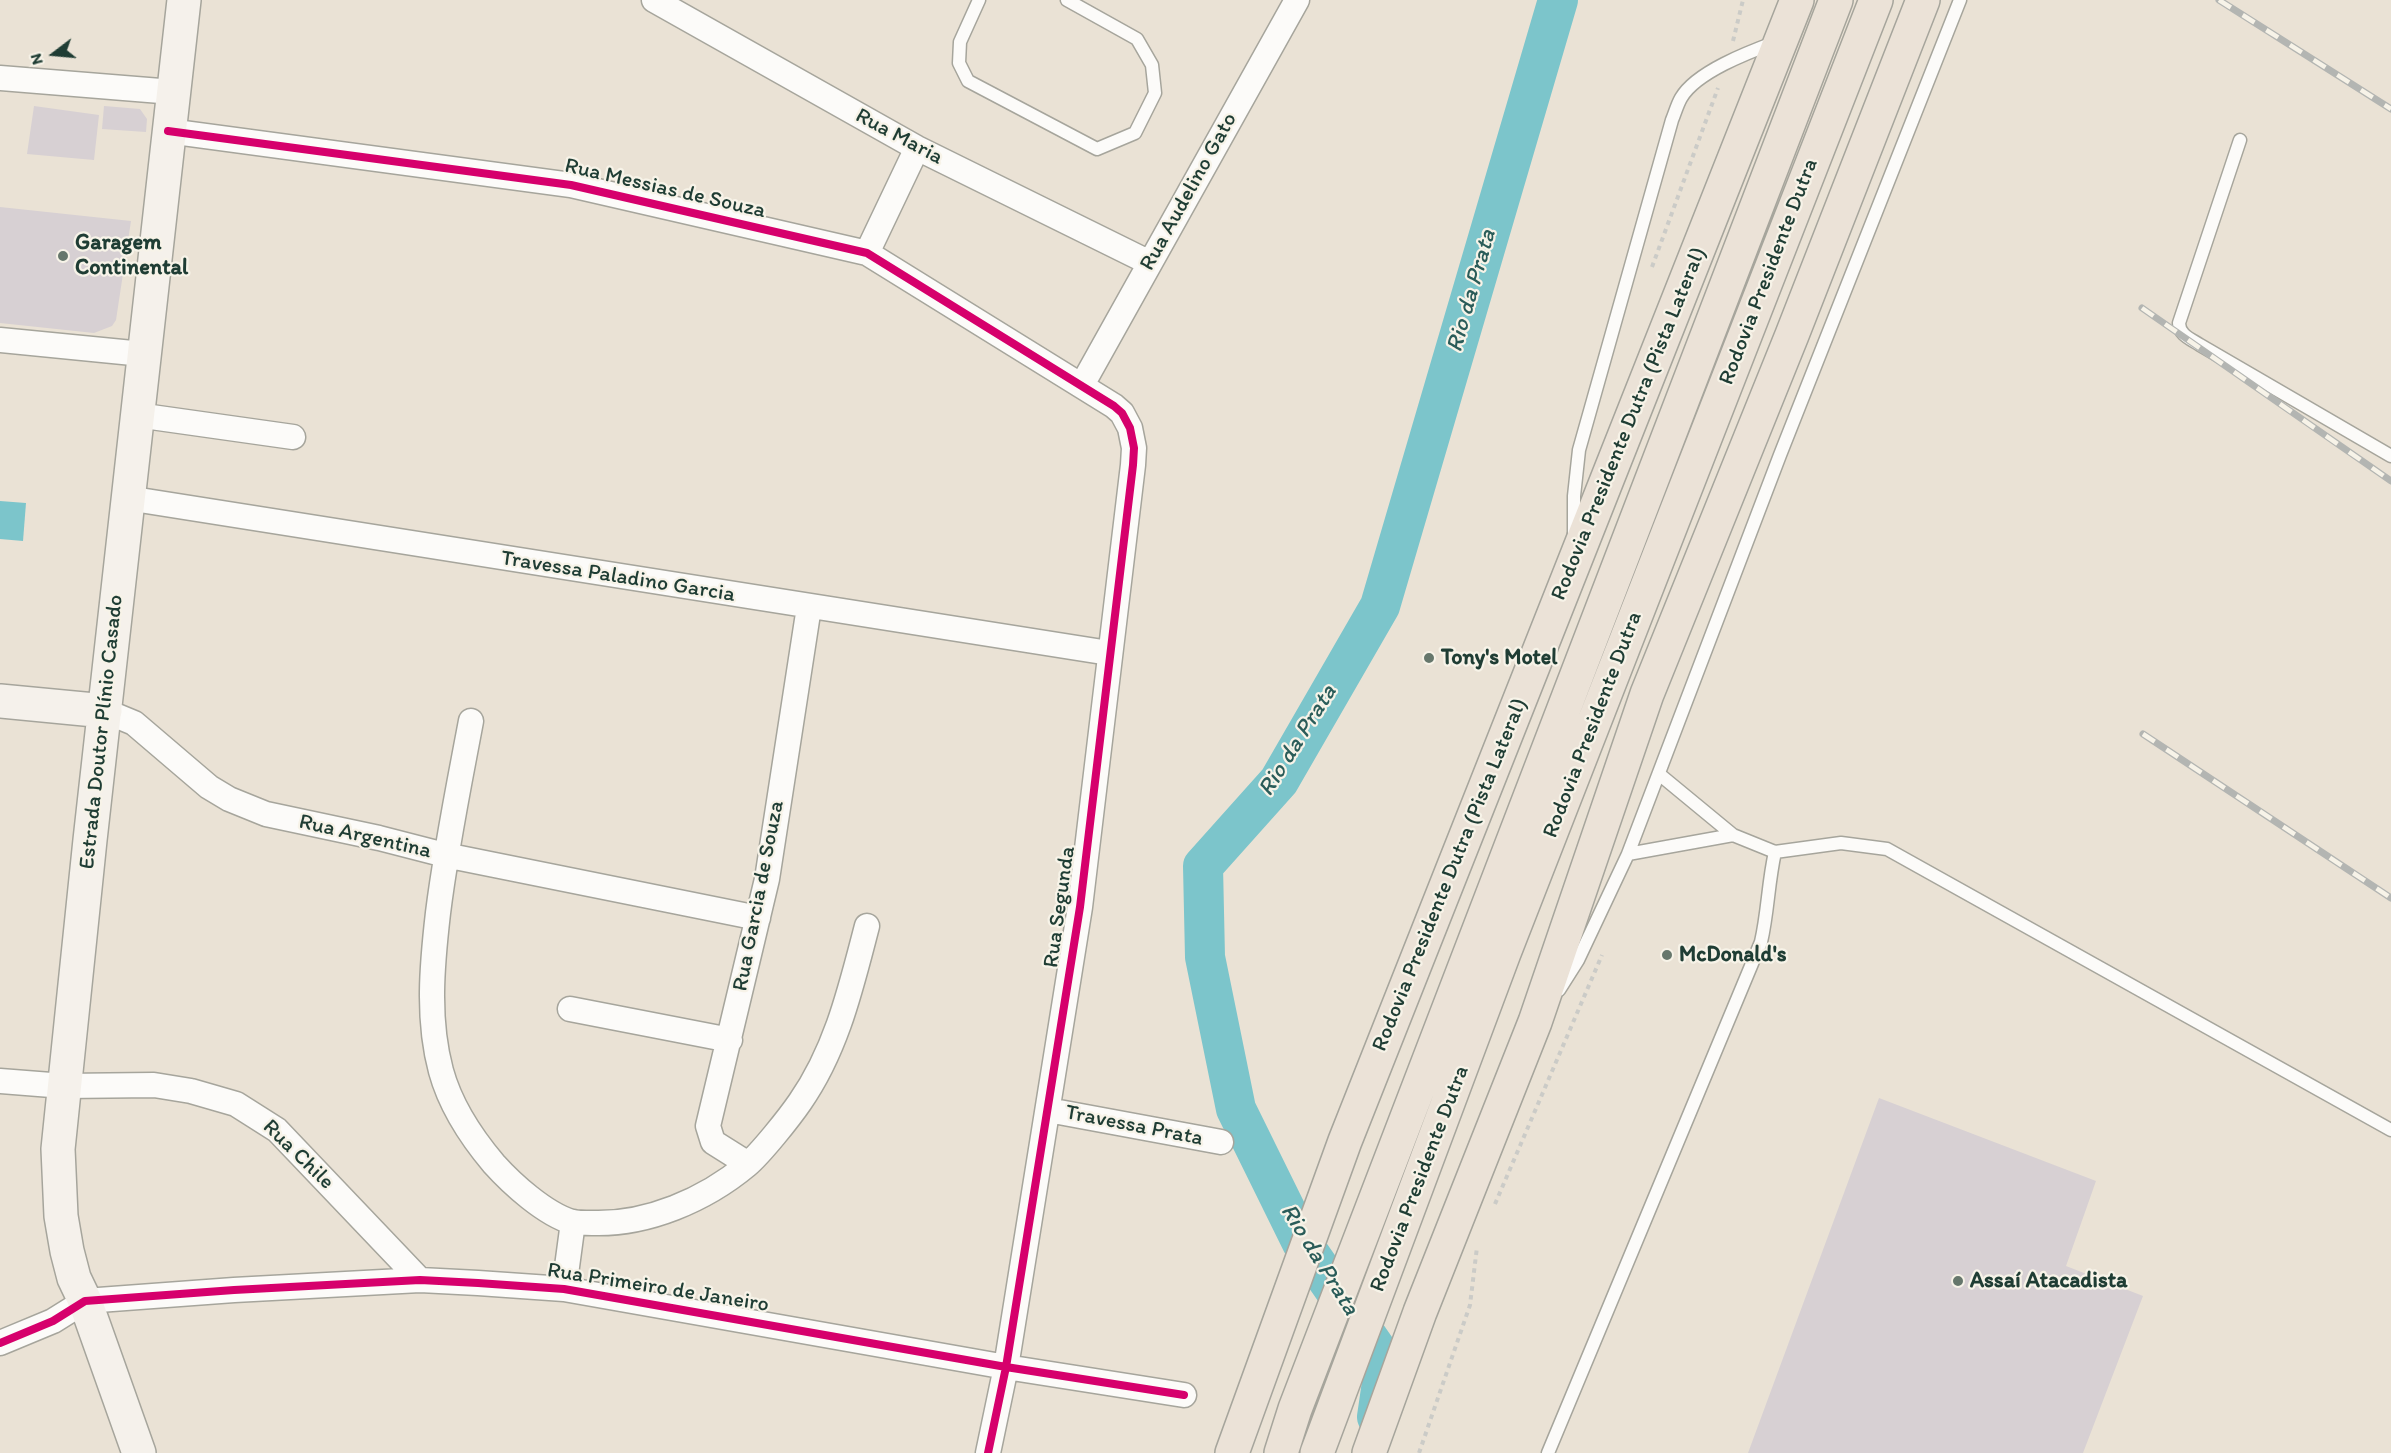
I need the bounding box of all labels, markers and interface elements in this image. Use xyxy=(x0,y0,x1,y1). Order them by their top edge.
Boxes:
north arrow xyxy=(24,24,84,84)
text: N xyxy=(26,51,47,67)
street label: Rua Maria xyxy=(851,103,947,171)
street label: Rua Audelino Gato xyxy=(1135,108,1243,276)
street label: Rua Messias de Souza xyxy=(562,153,768,225)
street label: Rodovia Presidente Dutra xyxy=(1714,155,1824,389)
water label: Rio da Prata xyxy=(1441,227,1503,355)
place label: Garagem Continental xyxy=(75,230,188,282)
street label: Rodovia Presidente Dutra (Pista Lateral) xyxy=(1546,244,1712,604)
marker: Garagem Continental xyxy=(56,249,70,263)
street label: Travessa Paladino Garcia xyxy=(499,545,737,609)
street label: Estrada Doutor Plínio Casado xyxy=(74,593,130,871)
street label: Rodovia Presidente Dutra xyxy=(1538,608,1648,842)
place label: Tony's Motel xyxy=(1441,645,1558,671)
marker: Tony's Motel xyxy=(1422,651,1436,665)
water label: Rio da Prata xyxy=(1252,680,1344,802)
street label: Rodovia Presidente Dutra (Pista Lateral) xyxy=(1367,695,1533,1055)
street label: Rua Garcia de Souza xyxy=(728,799,790,993)
street label: Rua Argentina xyxy=(296,809,434,865)
street label: Rua Segunda xyxy=(1038,845,1082,969)
place label: McDonald's xyxy=(1679,942,1787,968)
marker: McDonald's xyxy=(1660,948,1674,962)
street label: Rodovia Presidente Dutra xyxy=(1365,1062,1475,1296)
street label: Travessa Prata xyxy=(1063,1100,1205,1152)
street label: Rua Chile xyxy=(257,1114,339,1196)
water label: Rio da Prata xyxy=(1273,1199,1365,1321)
street label: Rua Primeiro de Janeiro xyxy=(545,1257,771,1319)
place label: Assaí Atacadista xyxy=(1970,1268,2127,1294)
marker: Assaí Atacadista xyxy=(1951,1274,1965,1288)

